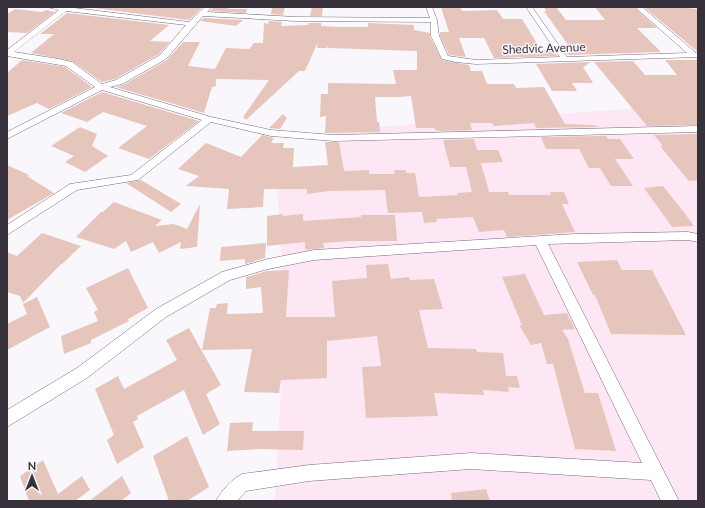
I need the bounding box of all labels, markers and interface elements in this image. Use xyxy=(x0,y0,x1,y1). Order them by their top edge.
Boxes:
street label: Shedvic Avenue xyxy=(502,39,586,57)
north arrow xyxy=(12,456,52,496)
text: N xyxy=(28,459,36,472)

